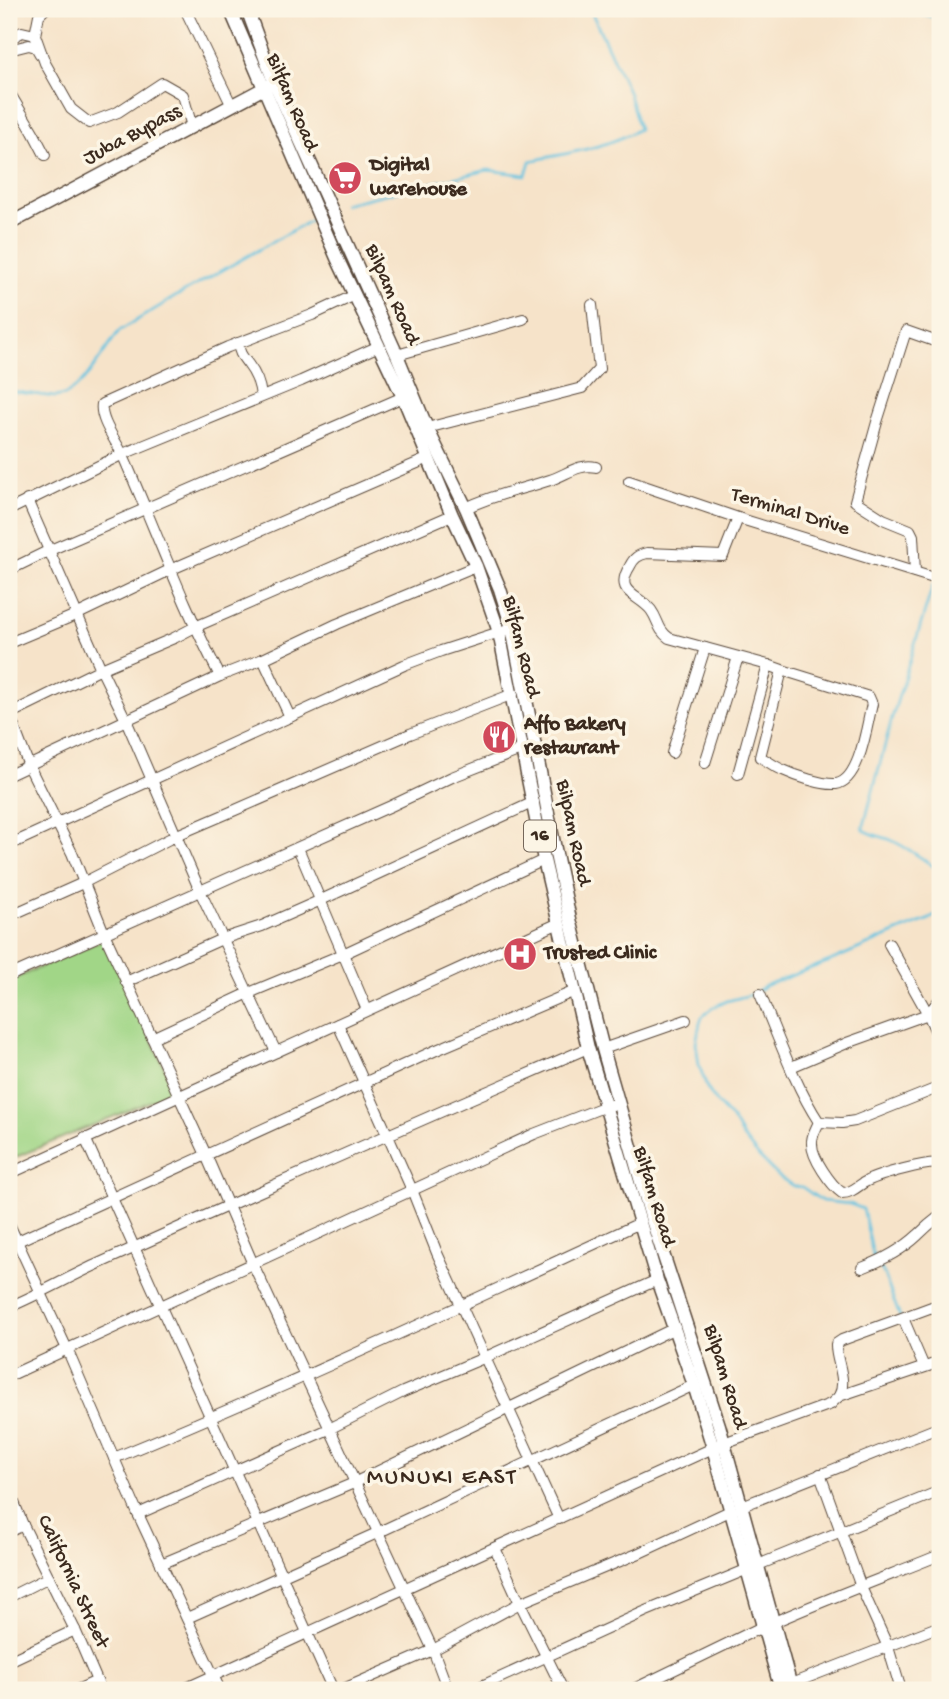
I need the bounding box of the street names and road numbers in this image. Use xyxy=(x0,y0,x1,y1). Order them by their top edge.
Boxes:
street label: Bilfam Road xyxy=(259,49,323,157)
street label: Juba Bypass xyxy=(80,99,187,172)
street label: Bilpam Road xyxy=(357,240,425,351)
street label: Terminal Drive xyxy=(727,483,853,543)
street label: Bilfam Road xyxy=(495,593,545,702)
street label: Bilpam Road xyxy=(548,777,596,890)
road number: 16 xyxy=(524,820,556,852)
street label: Bilfam Road xyxy=(626,1143,681,1252)
street label: Bilpam Road xyxy=(696,1321,752,1434)
street label: California Street xyxy=(30,1511,115,1655)

